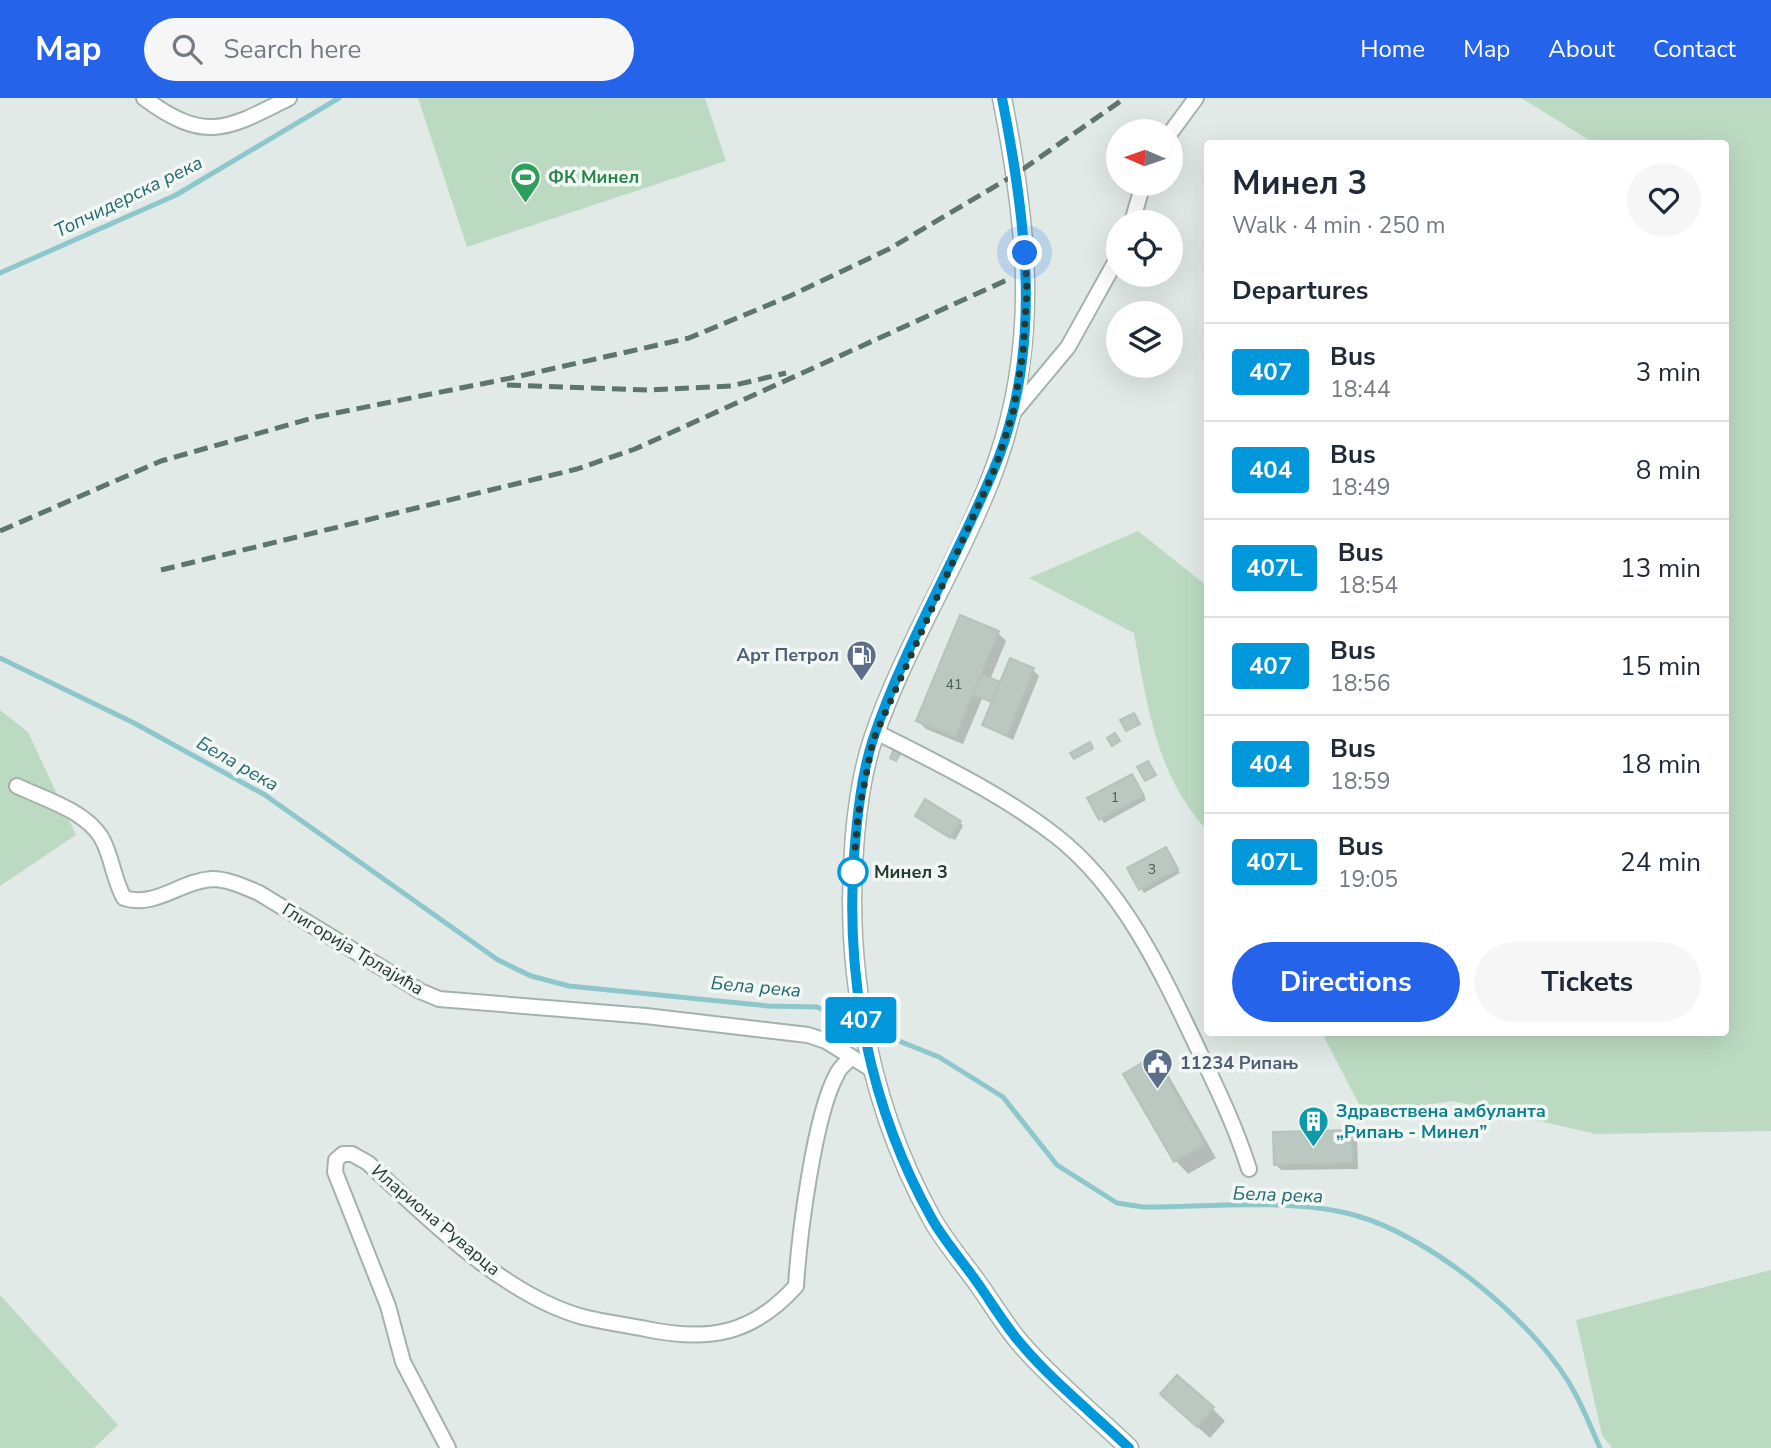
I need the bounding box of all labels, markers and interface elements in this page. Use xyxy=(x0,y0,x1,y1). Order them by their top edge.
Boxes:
search box xyxy=(144,18,634,81)
text: Map xyxy=(35,27,102,72)
icon: search xyxy=(168,30,206,68)
text: Search here xyxy=(224,32,361,67)
text: Home xyxy=(1360,33,1425,65)
text: Map xyxy=(1463,33,1510,65)
text: About xyxy=(1548,33,1615,65)
text: Contact xyxy=(1653,33,1736,65)
north arrow xyxy=(1106,119,1183,196)
map controls xyxy=(1106,119,1183,378)
water label: Топчидерска река xyxy=(50,150,207,244)
sports icon: ФК Минел xyxy=(508,160,542,204)
text: Минел 3 xyxy=(1232,161,1367,206)
button: heart xyxy=(1627,163,1701,237)
place label: ФК Минел xyxy=(548,165,639,189)
button: locate xyxy=(1106,210,1183,287)
text: Walk · 4 min · 250 m xyxy=(1232,210,1445,241)
your location xyxy=(1007,235,1042,270)
text: Departures xyxy=(1232,273,1368,308)
button: layers xyxy=(1106,301,1183,378)
text: Bus xyxy=(1330,339,1376,374)
text: 3 min xyxy=(1636,355,1701,390)
text: 407 xyxy=(1249,356,1292,388)
text: 18:44 xyxy=(1330,374,1390,405)
text: Bus xyxy=(1330,437,1376,472)
text: 8 min xyxy=(1636,453,1701,488)
text: 404 xyxy=(1249,454,1292,486)
text: 18:49 xyxy=(1330,472,1390,503)
text: Bus xyxy=(1338,535,1383,570)
text: 13 min xyxy=(1620,551,1701,586)
text: 407L xyxy=(1246,552,1303,584)
text: 18:54 xyxy=(1338,570,1398,601)
text: Bus xyxy=(1330,633,1376,668)
fuel station icon: Арт Петрол xyxy=(845,638,879,682)
place label: Арт Петрол xyxy=(737,643,839,667)
text: 15 min xyxy=(1620,649,1701,684)
text: 407 xyxy=(1249,650,1292,682)
text: 18:56 xyxy=(1330,668,1390,699)
house number: 41 xyxy=(946,675,962,694)
water label: Бела река xyxy=(192,730,283,798)
text: Bus xyxy=(1330,731,1376,766)
text: 18 min xyxy=(1620,747,1701,782)
text: 404 xyxy=(1249,748,1292,780)
text: 18:59 xyxy=(1330,766,1390,797)
house number: 1 xyxy=(1111,788,1119,807)
text: Bus xyxy=(1338,829,1383,864)
text: 24 min xyxy=(1620,845,1701,880)
text: 407L xyxy=(1246,846,1303,878)
marker: Минел 3 xyxy=(838,857,868,887)
place label: Минел 3 xyxy=(874,860,948,884)
house number: 3 xyxy=(1148,860,1156,879)
text: 19:05 xyxy=(1338,864,1398,895)
street label: Глигорија Трлајића xyxy=(278,897,428,1001)
button: Directions xyxy=(1232,942,1460,1022)
button: Tickets xyxy=(1474,942,1701,1022)
water label: Бела река xyxy=(710,970,802,1004)
line badge: 407 xyxy=(821,997,901,1043)
text: 407 xyxy=(839,1004,883,1036)
public building icon: 11234 Рипањ xyxy=(1140,1046,1174,1090)
place label: 11234 Рипањ xyxy=(1180,1051,1298,1075)
place label: Здравствена амбуланта „Рипањ - Минел” xyxy=(1336,1099,1546,1144)
building icon: Здравствена амбуланта „Рипањ - Минел” xyxy=(1296,1104,1330,1148)
street label: Илариона Руварца xyxy=(367,1159,505,1281)
water label: Бела река xyxy=(1232,1180,1324,1210)

